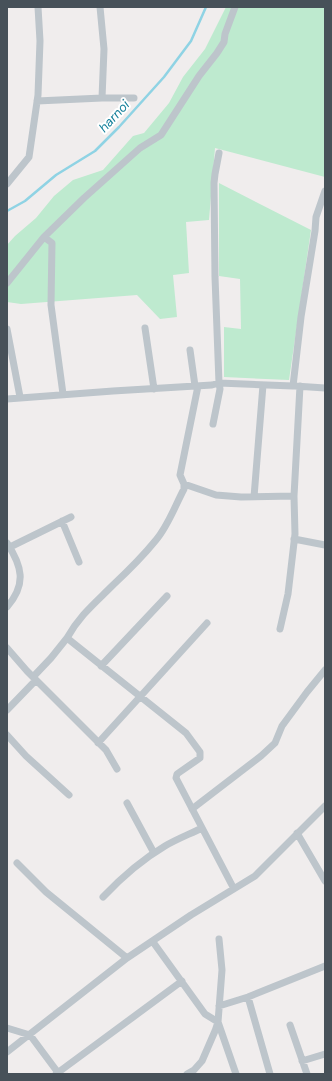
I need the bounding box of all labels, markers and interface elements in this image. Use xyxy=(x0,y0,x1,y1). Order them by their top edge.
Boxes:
water label: harnoi xyxy=(95,96,134,136)

